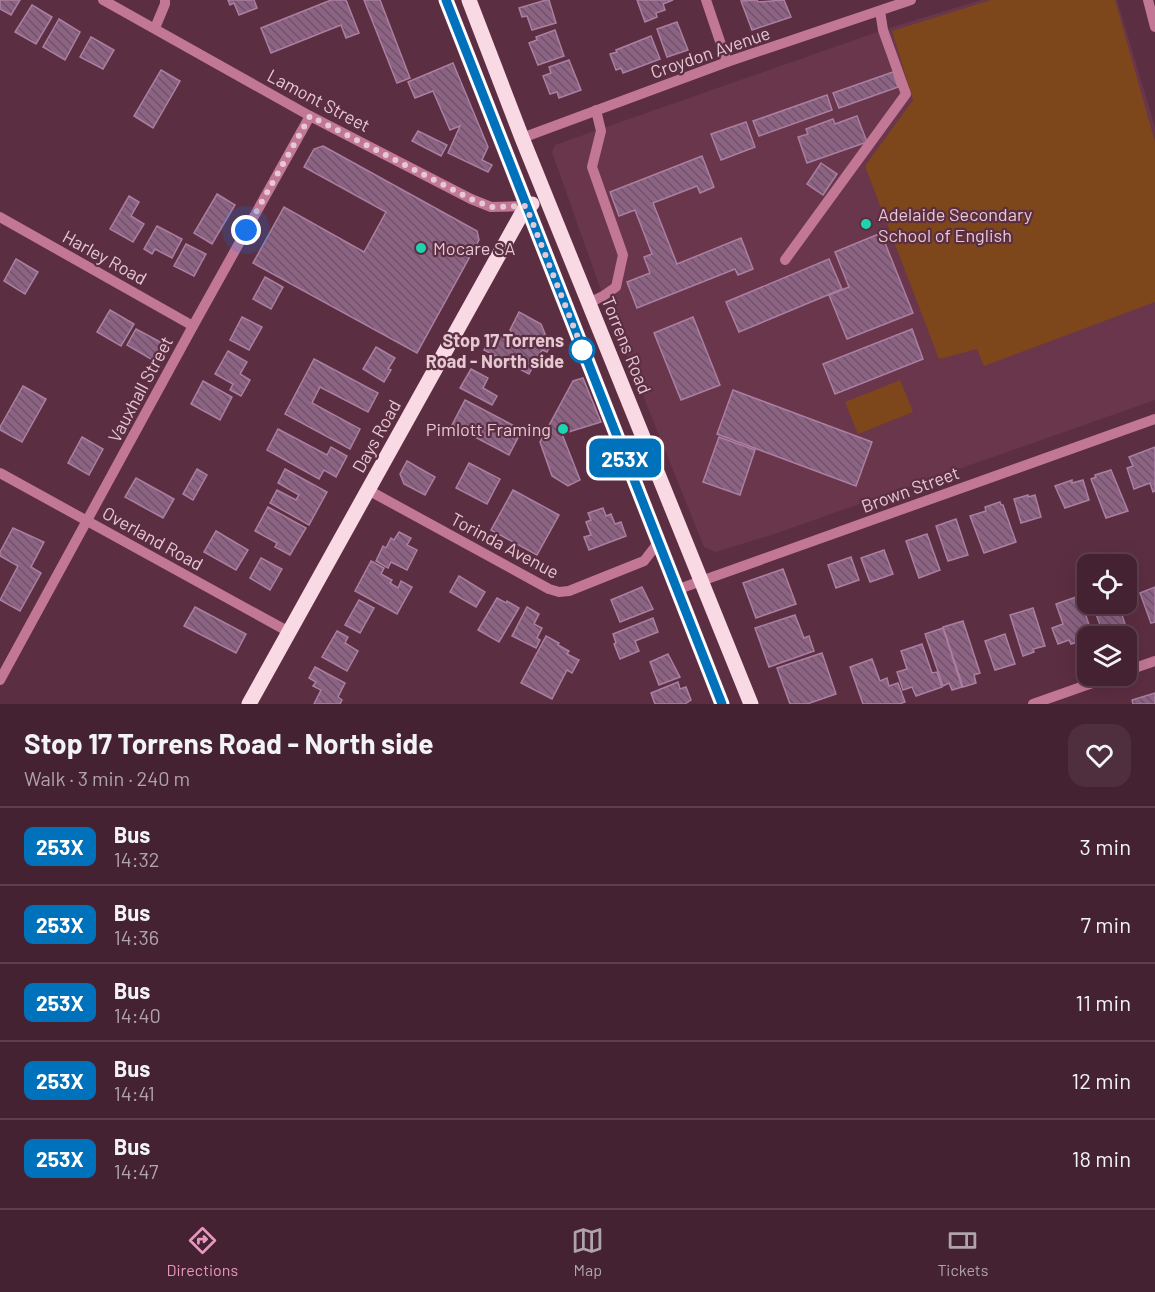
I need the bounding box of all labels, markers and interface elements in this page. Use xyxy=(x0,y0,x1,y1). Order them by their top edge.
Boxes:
street label: Croydon Avenue xyxy=(647,21,773,83)
street label: Lamont Street xyxy=(264,64,374,136)
place label: Adelaide Secondary School of English xyxy=(878,203,1032,246)
your location xyxy=(231,215,261,245)
marker: Adelaide Secondary School of English xyxy=(859,217,873,231)
street label: Harley Road xyxy=(59,225,151,289)
place label: Mocare SA xyxy=(433,237,515,259)
marker: Mocare SA xyxy=(414,241,428,255)
street label: Torrens Road xyxy=(597,293,657,397)
place label: Stop 17 Torrens Road - North side xyxy=(426,329,564,372)
street label: Vauxhall Street xyxy=(103,332,177,446)
marker: Stop 17 Torrens Road - North side xyxy=(569,337,595,363)
street label: Days Road xyxy=(347,396,405,476)
place label: Pimlott Framing xyxy=(426,418,551,440)
marker: Pimlott Framing xyxy=(556,422,570,436)
line badge: 253X xyxy=(583,438,667,478)
text: 253X xyxy=(601,446,649,471)
street label: Brown Street xyxy=(858,461,962,517)
street label: Overland Road xyxy=(99,501,207,575)
street label: Torinda Avenue xyxy=(447,507,563,583)
map controls xyxy=(1077,554,1137,686)
button: locate xyxy=(1077,554,1137,614)
button: layers xyxy=(1077,626,1137,686)
button: heart xyxy=(1068,724,1131,787)
text: Stop 17 Torrens Road - North side xyxy=(24,726,433,760)
text: Walk · 3 min · 240 m xyxy=(24,766,190,790)
text: Bus xyxy=(114,821,150,847)
text: 3 min xyxy=(1080,833,1131,859)
text: 253X xyxy=(36,834,84,859)
text: 14:32 xyxy=(114,847,160,871)
text: Bus xyxy=(114,899,150,925)
text: 7 min xyxy=(1081,911,1131,937)
text: 253X xyxy=(36,912,84,937)
text: 14:36 xyxy=(114,925,159,949)
text: Bus xyxy=(114,977,150,1003)
text: 11 min xyxy=(1075,989,1131,1015)
text: 253X xyxy=(36,990,84,1015)
text: 14:40 xyxy=(114,1003,161,1027)
text: Bus xyxy=(114,1055,150,1081)
text: 12 min xyxy=(1071,1067,1131,1093)
text: 253X xyxy=(36,1068,84,1093)
text: 14:41 xyxy=(114,1081,155,1105)
text: Bus xyxy=(114,1133,150,1159)
text: 18 min xyxy=(1072,1145,1131,1171)
text: 253X xyxy=(36,1146,84,1171)
text: 14:47 xyxy=(114,1159,158,1183)
tab: Directions xyxy=(167,1224,238,1279)
tab: Map xyxy=(571,1224,604,1279)
tab: Tickets xyxy=(937,1224,988,1279)

